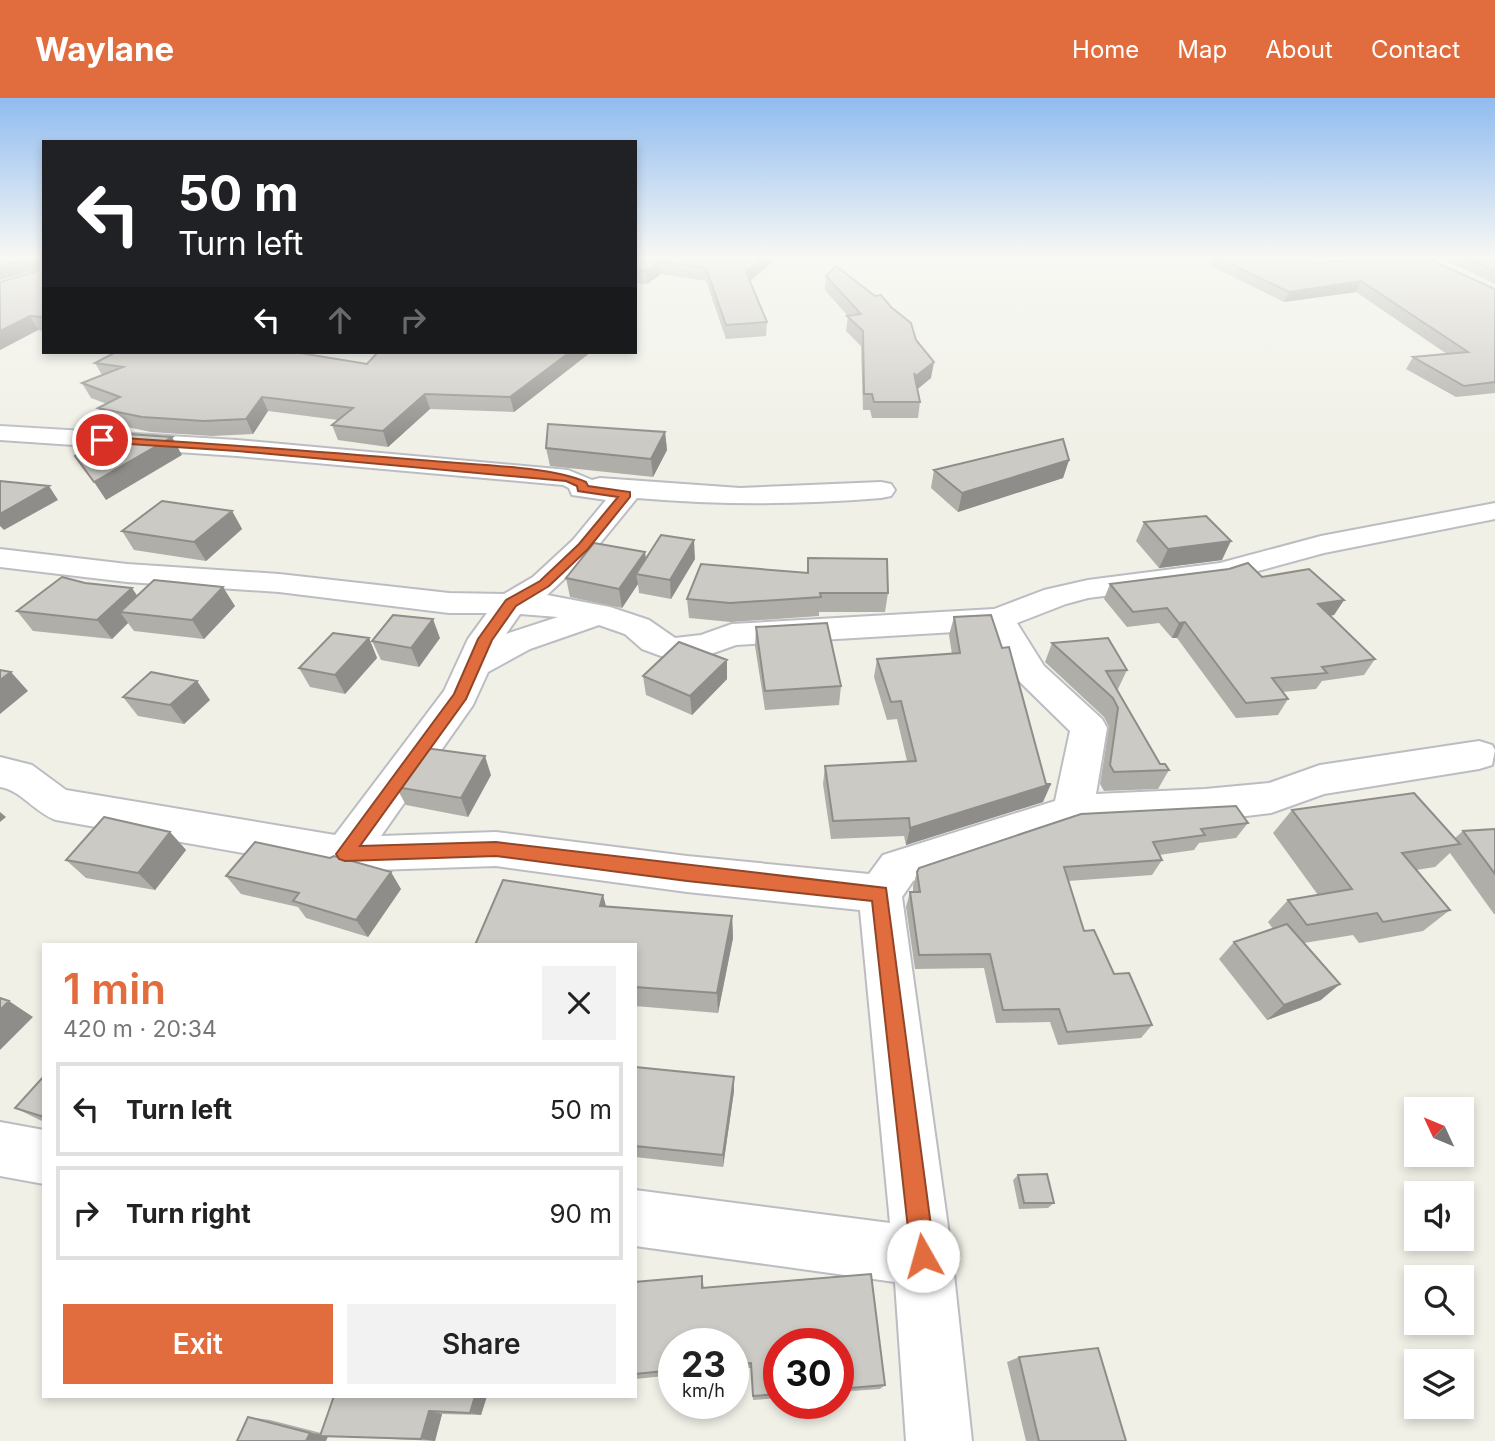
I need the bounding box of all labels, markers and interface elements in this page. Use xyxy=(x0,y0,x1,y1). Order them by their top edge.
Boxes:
text: Waylane xyxy=(35,29,174,69)
text: Home xyxy=(1072,35,1139,64)
text: Map xyxy=(1177,35,1227,64)
text: About xyxy=(1265,35,1333,64)
text: Contact xyxy=(1371,35,1460,64)
text: 50 m xyxy=(178,164,299,223)
icon: left xyxy=(63,168,154,259)
text: Turn left xyxy=(178,224,303,263)
icon: left xyxy=(248,301,286,339)
icon: ahead xyxy=(321,301,359,339)
icon: right xyxy=(394,301,432,339)
pin xyxy=(72,410,132,470)
icon: arrive xyxy=(83,421,121,459)
text: 1 min xyxy=(63,963,166,1014)
button: close xyxy=(542,966,616,1040)
text: 420 m · 20:34 xyxy=(63,1015,217,1043)
icon: left xyxy=(67,1090,105,1128)
text: Turn left xyxy=(126,1094,232,1125)
text: 50 m xyxy=(550,1094,612,1125)
north arrow xyxy=(1404,1097,1474,1167)
map controls xyxy=(1404,1097,1474,1419)
button: sound xyxy=(1404,1181,1474,1251)
icon: right xyxy=(67,1194,105,1232)
text: Turn right xyxy=(126,1198,251,1229)
text: 90 m xyxy=(549,1198,612,1229)
position arrow xyxy=(886,1219,960,1293)
button: search xyxy=(1404,1265,1474,1335)
button: Exit xyxy=(63,1304,333,1384)
button: Share xyxy=(347,1304,616,1384)
speed limit sign: 30 xyxy=(763,1328,854,1419)
text: 23 xyxy=(681,1343,726,1385)
button: layers xyxy=(1404,1349,1474,1419)
text: km/h xyxy=(682,1380,725,1401)

